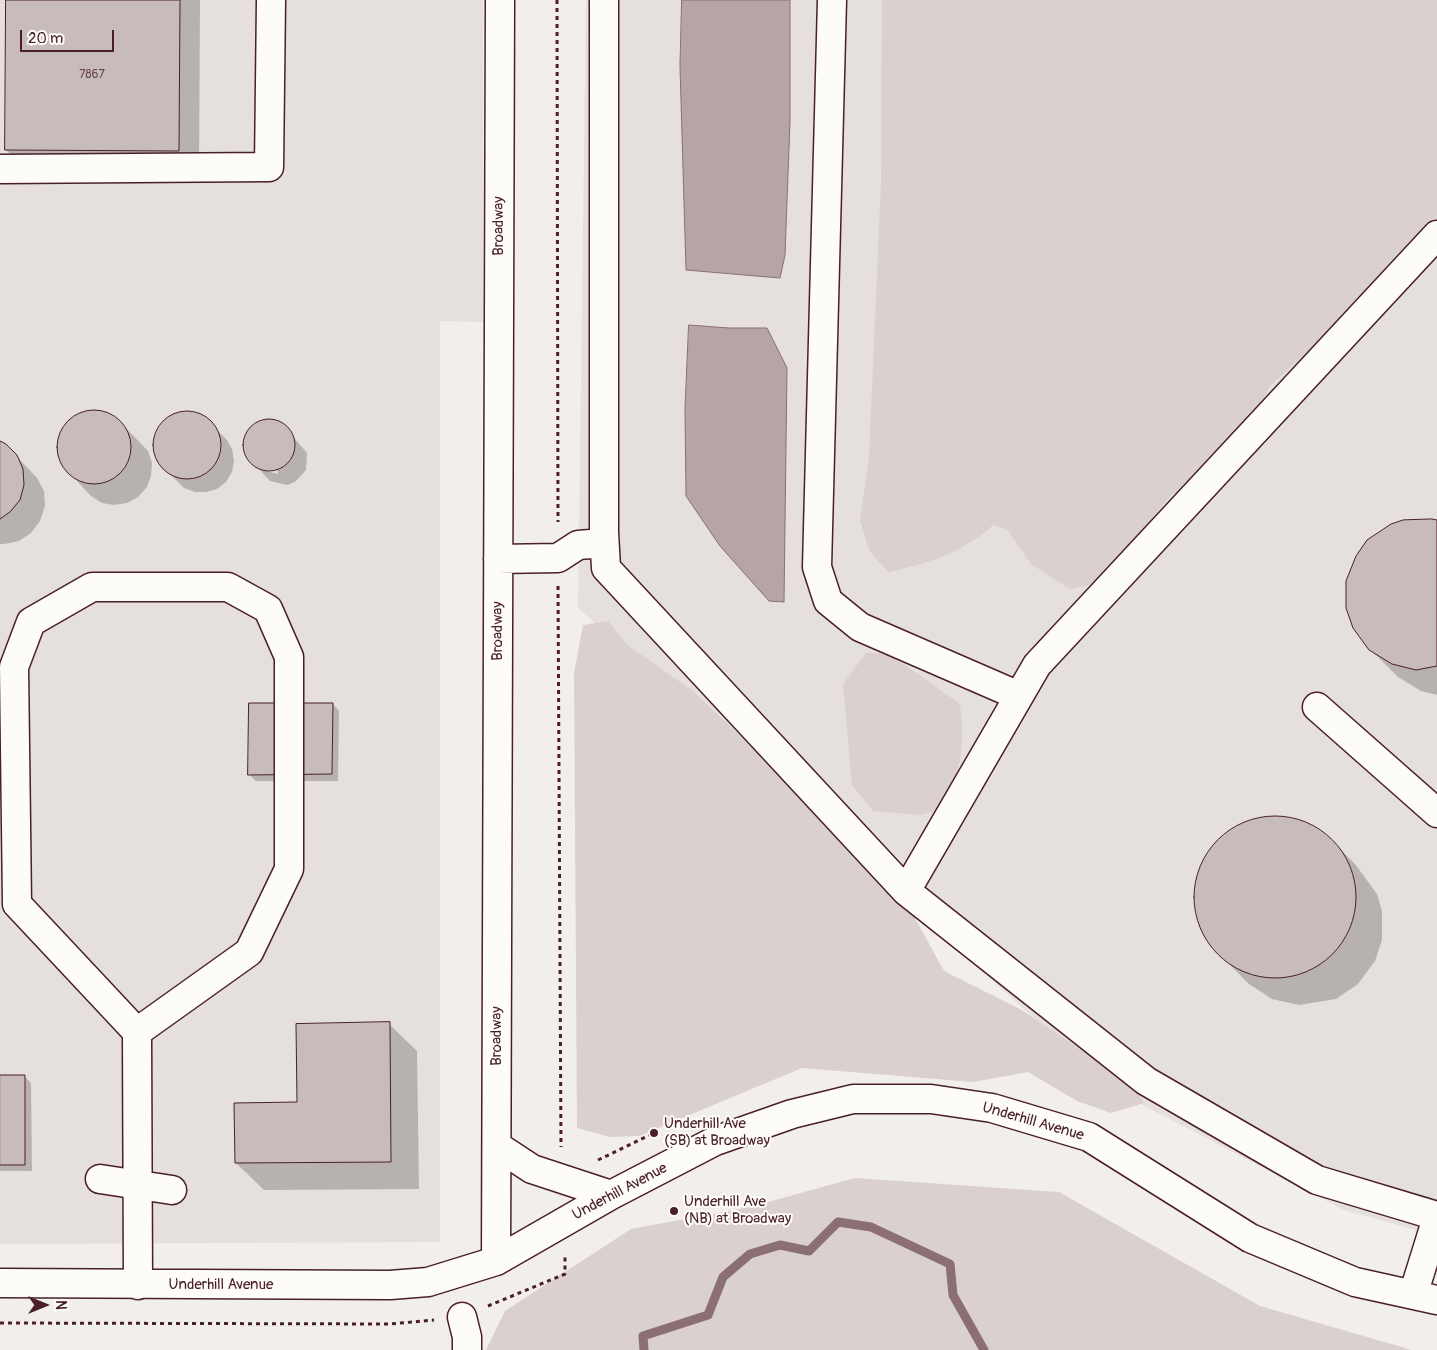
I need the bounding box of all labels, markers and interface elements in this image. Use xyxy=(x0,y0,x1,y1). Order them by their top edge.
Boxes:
scale bar xyxy=(22,20,116,52)
text: 20 m xyxy=(28,29,63,48)
house number: 7867 xyxy=(79,68,105,82)
street label: Broadway xyxy=(490,196,508,256)
street label: Broadway xyxy=(489,601,507,661)
street label: Broadway xyxy=(488,1006,506,1066)
street label: Underhill Avenue xyxy=(980,1099,1086,1145)
place label: Underhill Ave (SB) at Broadway xyxy=(664,1115,770,1150)
marker: Underhill Ave (SB) at Broadway xyxy=(648,1127,660,1139)
street label: Underhill Avenue xyxy=(569,1159,671,1225)
place label: Underhill Ave (NB) at Broadway xyxy=(684,1193,791,1228)
marker: Underhill Ave (NB) at Broadway xyxy=(668,1205,680,1217)
street label: Underhill Avenue xyxy=(168,1276,274,1294)
north arrow xyxy=(20,1280,70,1330)
text: N xyxy=(52,1300,69,1310)

